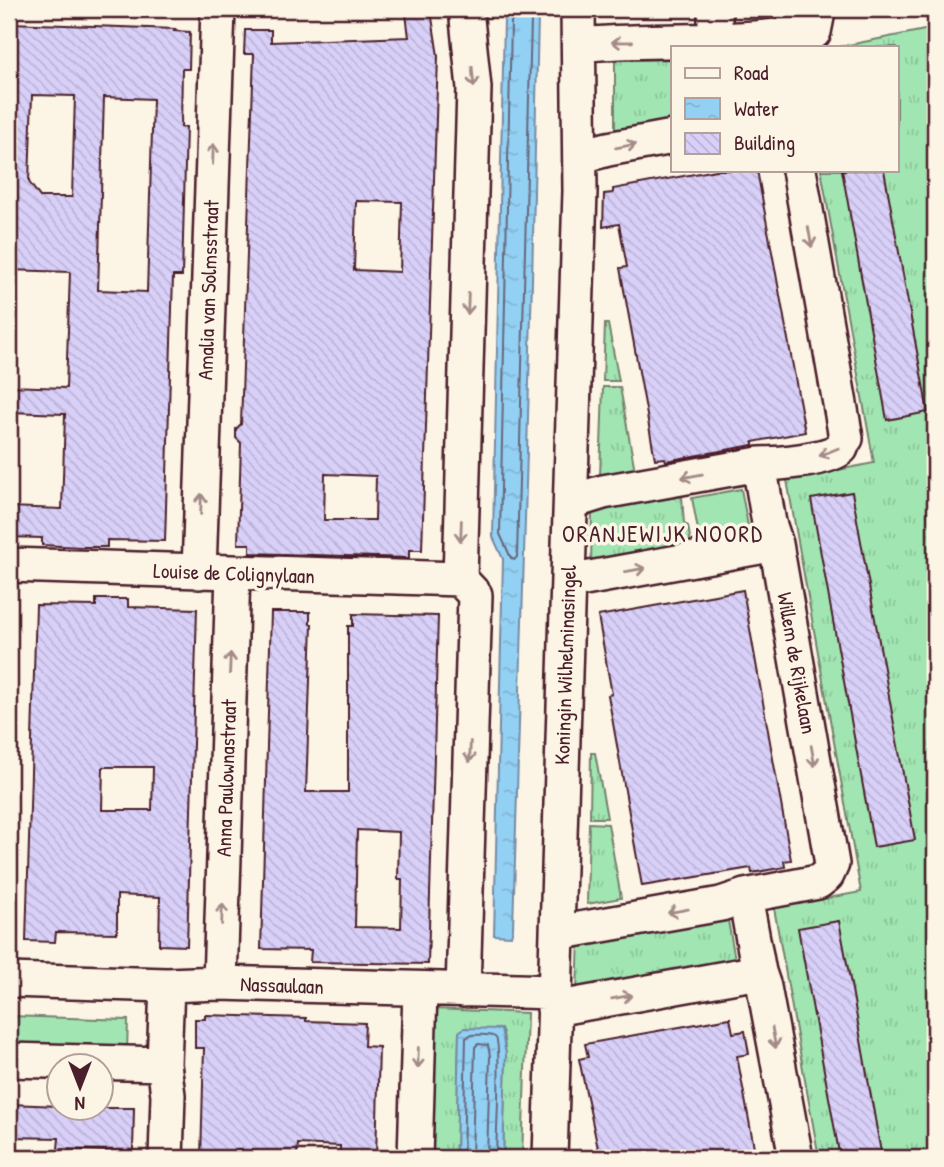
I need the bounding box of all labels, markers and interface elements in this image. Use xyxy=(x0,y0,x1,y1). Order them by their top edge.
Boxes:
one-way arrow xyxy=(611,35,634,49)
legend xyxy=(671,46,898,172)
text: Road xyxy=(734,58,768,87)
one-way arrow xyxy=(467,65,480,87)
text: Water xyxy=(734,94,779,123)
text: Building xyxy=(734,128,795,157)
one-way arrow xyxy=(614,139,637,152)
one-way arrow xyxy=(206,143,220,166)
street label: Amalia van Solmsstraat xyxy=(190,199,226,381)
one-way arrow xyxy=(804,225,818,248)
one-way arrow xyxy=(461,292,474,315)
one-way arrow xyxy=(819,447,841,460)
one-way arrow xyxy=(681,470,704,483)
one-way arrow xyxy=(194,493,208,516)
district label: ORANJEWIJK NOORD xyxy=(562,518,764,549)
one-way arrow xyxy=(454,520,468,543)
street label: Louise de Colignylaan xyxy=(153,556,315,590)
one-way arrow xyxy=(623,562,646,576)
street label: Koningin Wilhelminasingel xyxy=(547,564,583,765)
street label: Willem de Rijkelaan xyxy=(770,590,824,736)
one-way arrow xyxy=(223,651,237,674)
street label: Anna Paulownastraat xyxy=(209,698,243,857)
one-way arrow xyxy=(464,741,477,764)
one-way arrow xyxy=(807,744,820,767)
one-way arrow xyxy=(216,903,229,926)
one-way arrow xyxy=(667,905,690,918)
street label: Nassaulaan xyxy=(240,969,324,1001)
one-way arrow xyxy=(610,990,633,1003)
one-way arrow xyxy=(768,1026,781,1049)
one-way arrow xyxy=(411,1046,424,1069)
north arrow xyxy=(46,1052,116,1122)
text: N xyxy=(75,1091,85,1117)

